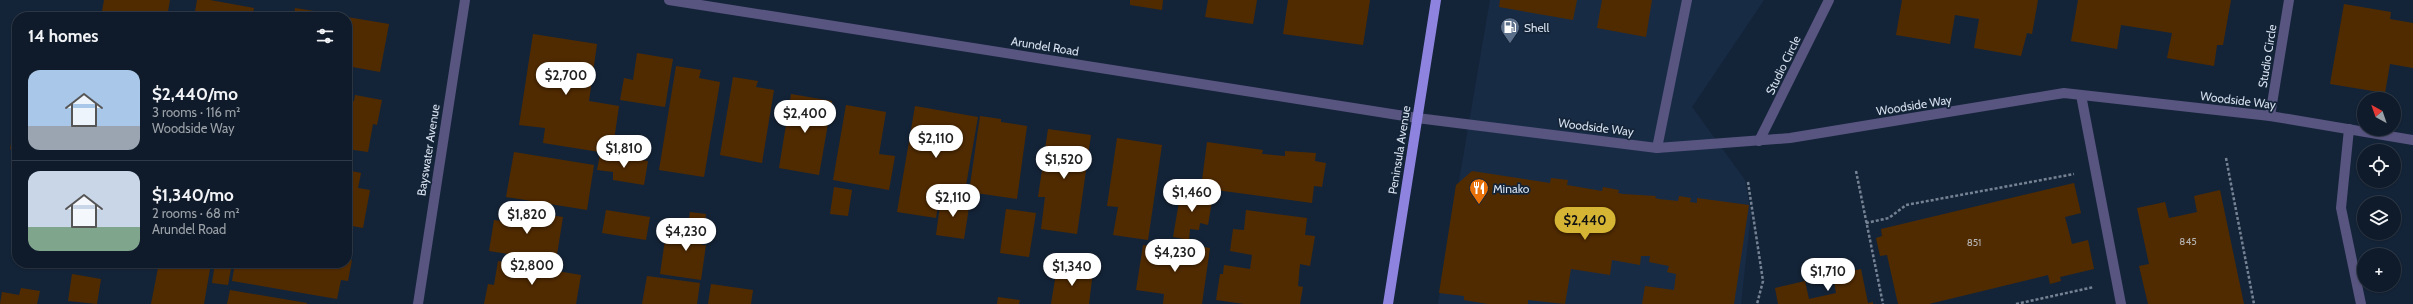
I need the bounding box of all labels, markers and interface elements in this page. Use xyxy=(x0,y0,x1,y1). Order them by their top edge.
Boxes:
fuel station icon: Shell xyxy=(1499,16,1521,44)
place label: Shell xyxy=(1524,20,1549,35)
street label: Studio Circle xyxy=(2255,23,2279,89)
icon: filters xyxy=(314,25,336,47)
text: 14 homes xyxy=(28,26,98,46)
street label: Arundel Road xyxy=(1010,33,1080,59)
street label: Studio Circle xyxy=(1762,33,1804,97)
pin: $2,700 xyxy=(533,62,599,96)
text: $2,700 xyxy=(545,67,587,83)
text: $2,440/mo xyxy=(152,84,238,104)
icon: home xyxy=(60,86,108,134)
street label: Woodside Way xyxy=(2199,88,2277,112)
street label: Woodside Way xyxy=(1875,92,1953,118)
north arrow xyxy=(2357,92,2401,136)
map controls xyxy=(2357,92,2401,292)
pin: $2,400 xyxy=(772,100,838,134)
street label: Bayswater Avenue xyxy=(413,103,443,197)
text: 3 rooms · 116 m² xyxy=(152,104,240,120)
text: $2,400 xyxy=(783,105,827,121)
street label: Peninsula Avenue xyxy=(1385,105,1413,195)
street label: Woodside Way xyxy=(1557,115,1635,139)
text: Woodside Way xyxy=(152,120,235,136)
pin: $2,110 xyxy=(903,125,969,159)
text: $2,110 xyxy=(918,130,954,146)
pin: $1,810 xyxy=(591,135,657,169)
text: $1,810 xyxy=(605,140,643,156)
button: locate xyxy=(2357,144,2401,188)
pin: $1,520 xyxy=(1031,146,1097,180)
text: $1,520 xyxy=(1045,151,1083,167)
restaurant icon: Minako xyxy=(1468,177,1490,205)
pin: $1,460 xyxy=(1159,179,1225,213)
place label: Minako xyxy=(1493,181,1530,196)
pin: $2,110 xyxy=(920,184,986,218)
text: $1,460 xyxy=(1172,184,1212,200)
text: $1,340/mo xyxy=(152,185,234,205)
icon: home xyxy=(60,187,108,235)
text: $2,110 xyxy=(935,189,971,205)
button: layers xyxy=(2357,196,2401,240)
pin: $1,820 xyxy=(494,201,560,235)
text: 2 rooms · 68 m² xyxy=(152,205,240,221)
text: $1,820 xyxy=(507,206,547,222)
pin: $2,440 xyxy=(1552,207,1618,241)
text: $2,440 xyxy=(1564,212,1606,228)
pin: $4,230 xyxy=(653,218,719,252)
text: Arundel Road xyxy=(152,221,226,237)
text: $4,230 xyxy=(665,223,707,239)
house number: 845 xyxy=(2179,235,2197,248)
house number: 851 xyxy=(1967,236,1981,249)
pin: $4,230 xyxy=(1142,239,1208,273)
text: $4,230 xyxy=(1154,244,1196,260)
button: + xyxy=(2357,248,2401,292)
pin: $2,800 xyxy=(499,252,565,286)
pin: $1,340 xyxy=(1039,253,1105,287)
text: $2,800 xyxy=(510,257,554,273)
text: $1,340 xyxy=(1052,258,1092,274)
pin: $1,710 xyxy=(1795,258,1861,292)
text: $1,710 xyxy=(1810,263,1846,279)

